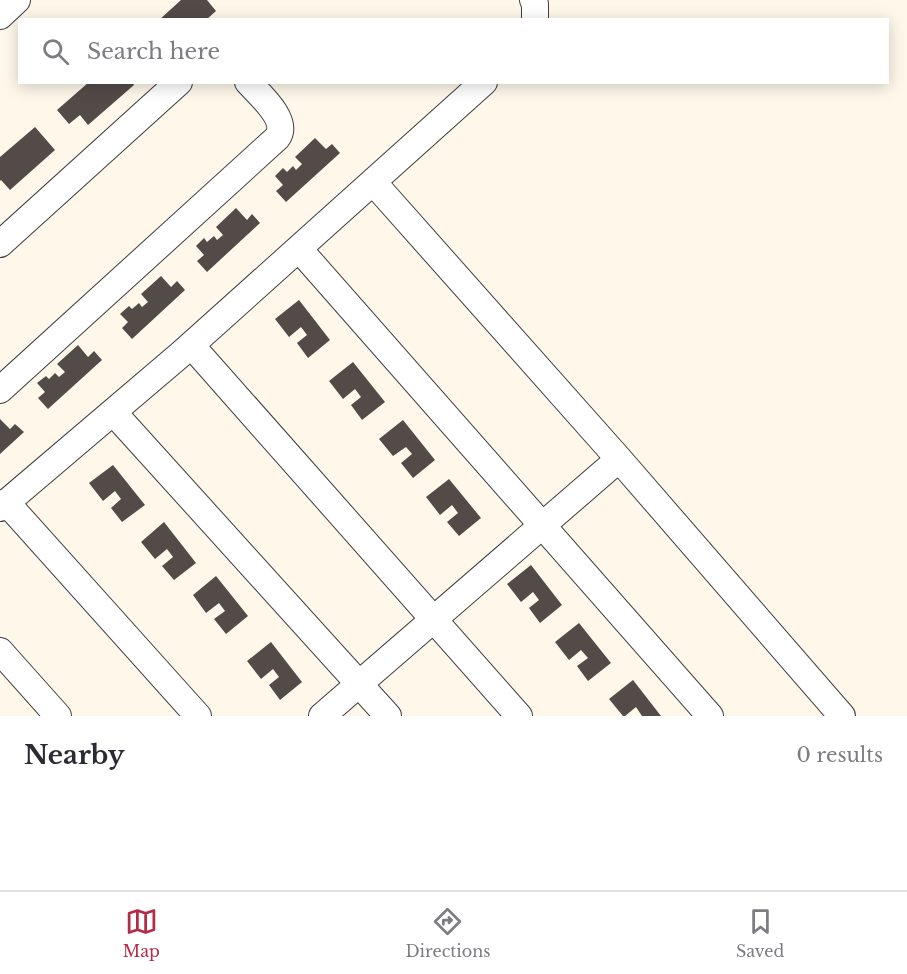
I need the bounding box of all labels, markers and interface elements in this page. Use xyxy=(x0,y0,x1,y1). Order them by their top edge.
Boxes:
search box xyxy=(18,18,889,84)
icon: search xyxy=(39,35,72,68)
text: Search here xyxy=(87,38,220,65)
text: Nearby xyxy=(24,739,125,771)
text: 0 results xyxy=(797,743,883,767)
tab: Map xyxy=(123,905,160,961)
tab: Directions xyxy=(405,905,490,961)
tab: Saved xyxy=(736,905,784,961)

